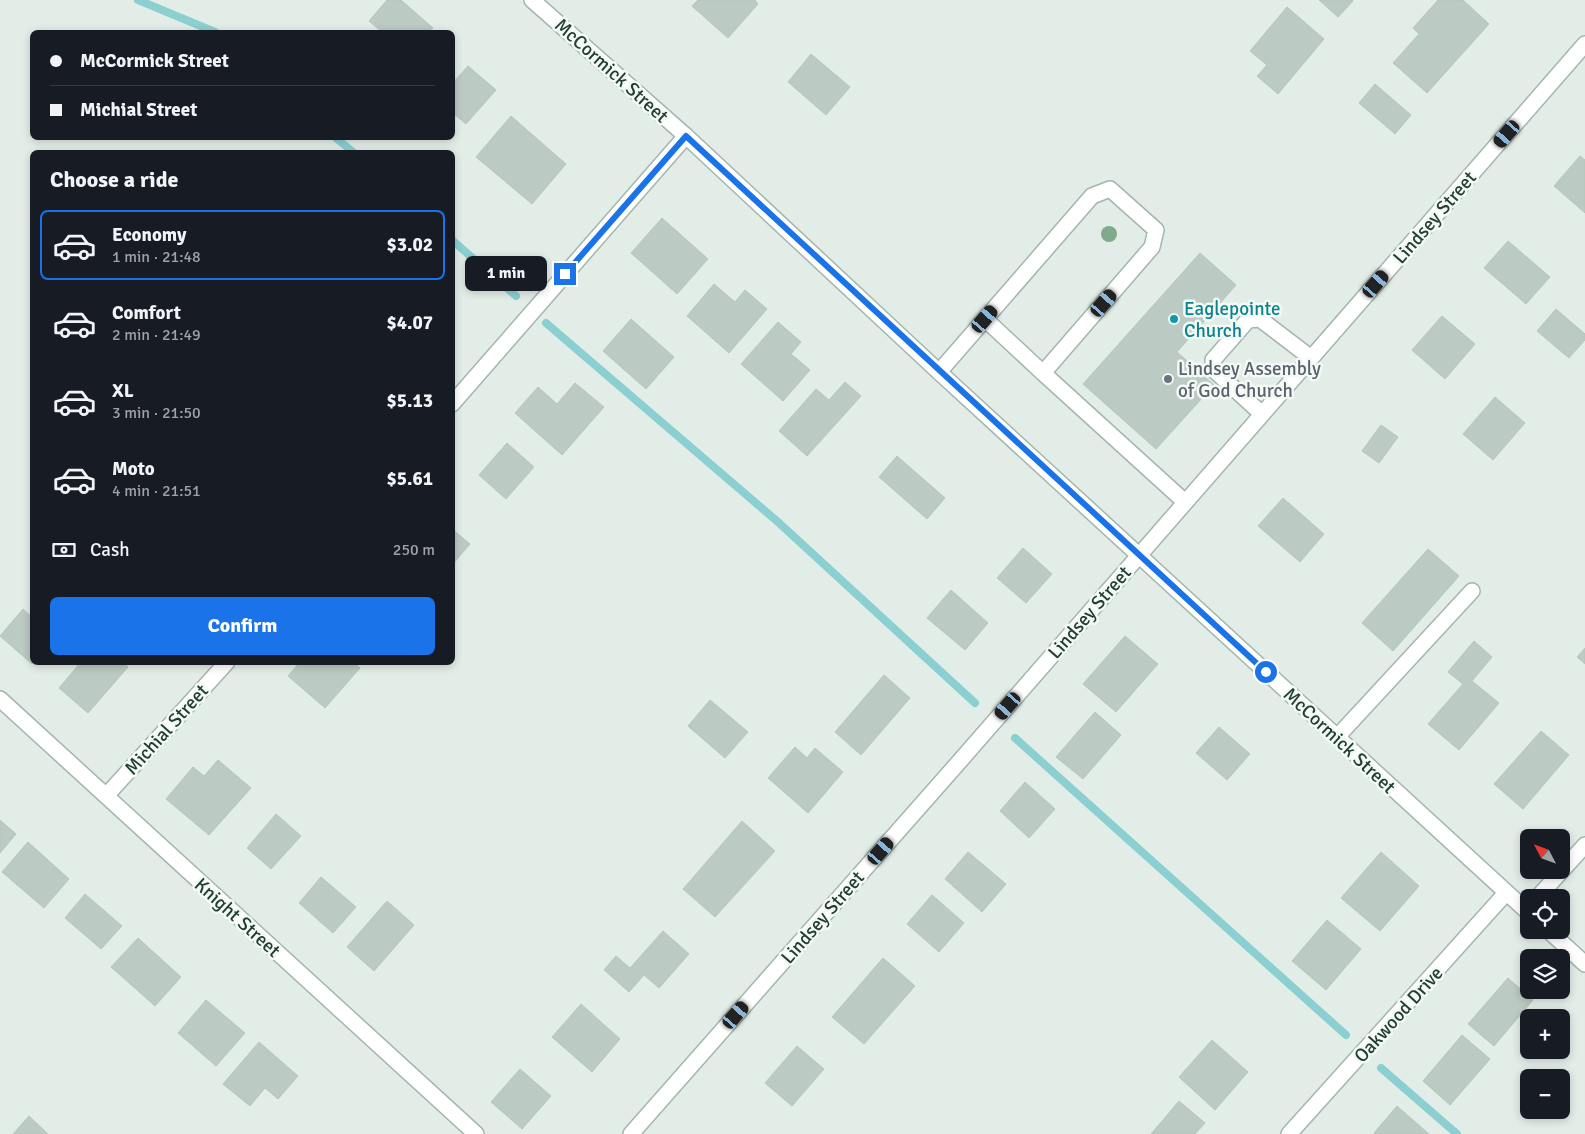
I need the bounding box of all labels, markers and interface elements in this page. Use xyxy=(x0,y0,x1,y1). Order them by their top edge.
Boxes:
street label: McCormick Street xyxy=(549,13,673,128)
text: McCormick Street xyxy=(80,49,229,73)
text: Michial Street xyxy=(80,98,197,122)
car xyxy=(1491,118,1522,150)
text: Choose a ride xyxy=(50,166,178,193)
street label: Lindsey Street xyxy=(1388,166,1482,269)
icon: car xyxy=(52,223,97,268)
text: Economy xyxy=(112,223,186,247)
text: $3.02 xyxy=(387,233,433,257)
text: 1 min · 21:48 xyxy=(112,247,201,267)
callout: 1 min xyxy=(465,256,548,292)
text: 1 min xyxy=(487,263,525,283)
route end xyxy=(554,263,576,285)
car xyxy=(1360,268,1391,300)
car xyxy=(1088,287,1119,319)
place label: Eaglepointe Church xyxy=(1184,297,1281,343)
icon: car xyxy=(52,301,97,346)
text: Comfort xyxy=(112,301,181,325)
car xyxy=(969,303,1000,335)
text: $4.07 xyxy=(387,311,433,335)
marker: Eaglepointe Church xyxy=(1168,313,1180,325)
text: 2 min · 21:49 xyxy=(112,325,201,345)
place label: Lindsey Assembly of God Church xyxy=(1178,357,1321,403)
marker: Lindsey Assembly of God Church xyxy=(1162,373,1174,385)
icon: car xyxy=(52,379,97,424)
text: XL xyxy=(112,379,134,403)
text: $5.13 xyxy=(387,389,433,413)
text: 3 min · 21:50 xyxy=(112,403,201,423)
icon: car xyxy=(52,457,97,502)
text: Moto xyxy=(112,457,155,481)
text: $5.61 xyxy=(387,467,433,491)
text: 4 min · 21:51 xyxy=(112,481,201,501)
icon: cash xyxy=(50,536,78,564)
text: Cash xyxy=(90,538,130,562)
text: 250 m xyxy=(393,540,435,560)
street label: Lindsey Street xyxy=(1043,561,1137,664)
button: Confirm xyxy=(50,597,435,655)
route start xyxy=(1255,661,1277,683)
street label: Michial Street xyxy=(120,679,214,780)
street label: McCormick Street xyxy=(1278,683,1401,799)
car xyxy=(992,690,1023,722)
north arrow xyxy=(1520,829,1570,879)
map controls xyxy=(1520,829,1570,1119)
car xyxy=(865,835,896,867)
street label: Lindsey Street xyxy=(776,866,870,969)
street label: Knight Street xyxy=(189,873,286,963)
button: locate xyxy=(1520,889,1570,939)
button: layers xyxy=(1520,949,1570,999)
street label: Oakwood Drive xyxy=(1349,962,1448,1068)
car xyxy=(720,999,751,1031)
button: + xyxy=(1520,1009,1570,1059)
button: − xyxy=(1520,1069,1570,1119)

